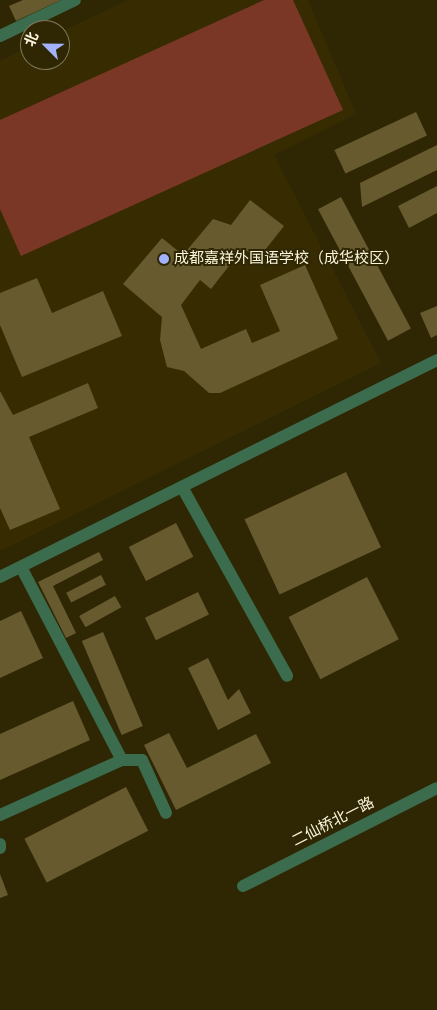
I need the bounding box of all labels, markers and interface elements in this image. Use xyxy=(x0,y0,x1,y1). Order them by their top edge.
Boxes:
north arrow xyxy=(20,20,70,70)
text: 北 xyxy=(22,30,41,49)
place label: 成都嘉祥外国语学校（成华校区） xyxy=(174,250,399,268)
marker: 成都嘉祥外国语学校（成华校区） xyxy=(158,253,170,265)
street label: 二仙桥北一路 xyxy=(289,794,377,850)

